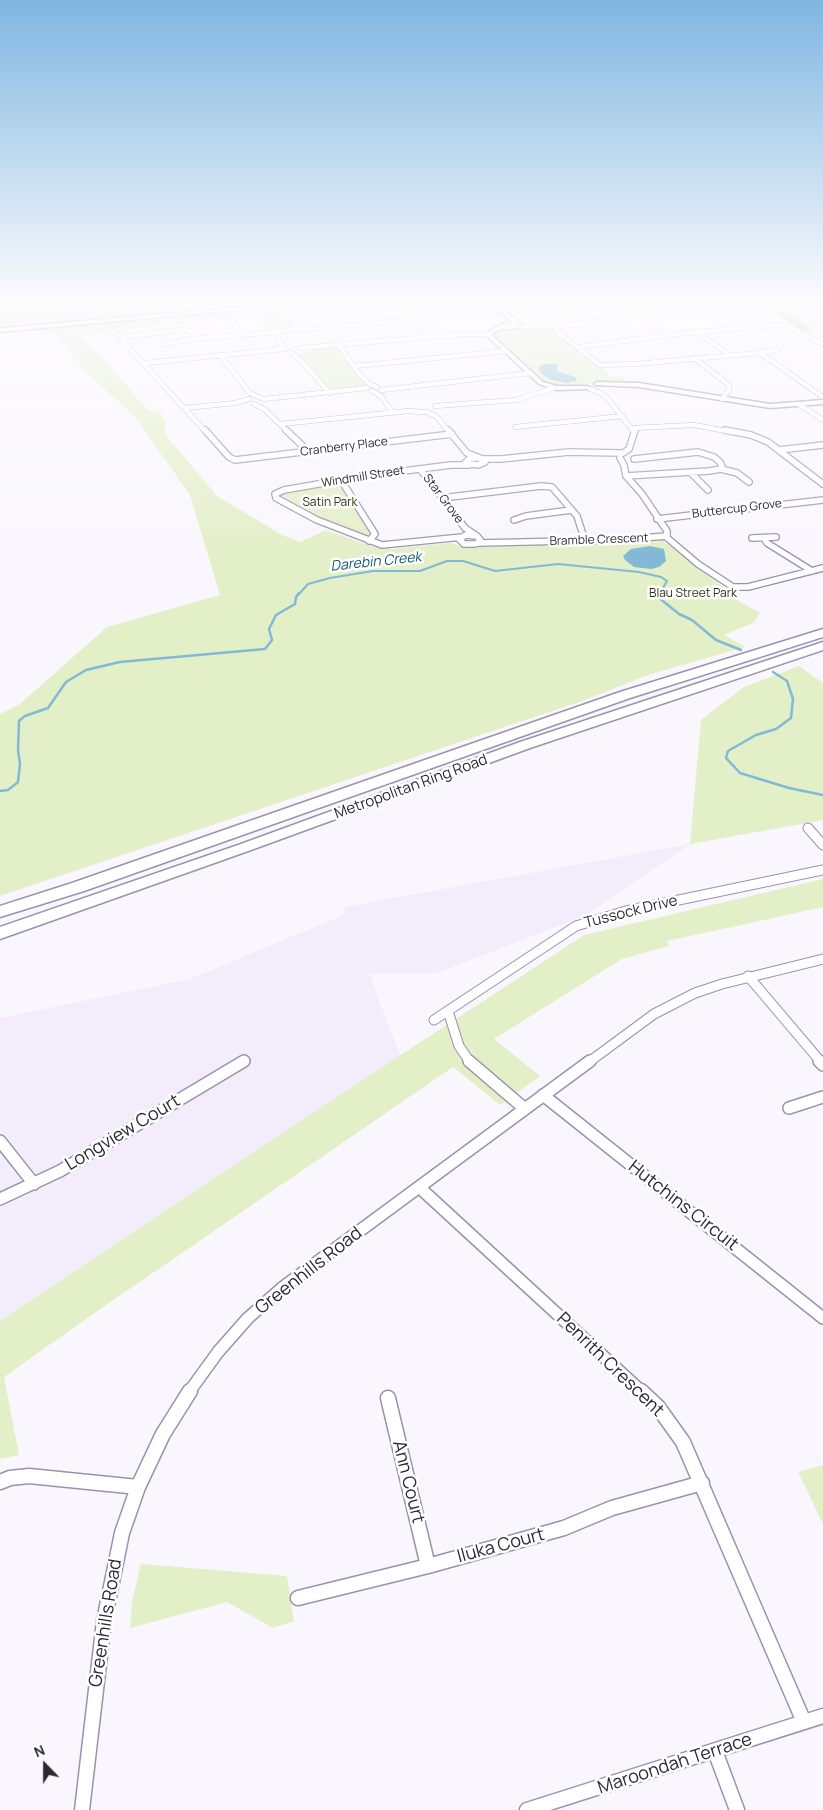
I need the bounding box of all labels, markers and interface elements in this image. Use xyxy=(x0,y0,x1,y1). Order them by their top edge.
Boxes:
street label: Cranberry Place xyxy=(299,434,389,460)
street label: Windmill Street xyxy=(320,463,406,491)
street label: Star Grove xyxy=(420,472,466,526)
park label: Satin Park xyxy=(302,496,358,510)
street label: Buttercup Grove xyxy=(691,496,783,522)
street label: Bramble Crescent xyxy=(549,531,649,549)
water label: Darebin Creek xyxy=(330,549,422,575)
park label: Blau Street Park xyxy=(649,587,737,601)
street label: Metropolitan Ring Road xyxy=(332,751,490,823)
street label: Tussock Drive xyxy=(582,892,680,932)
street label: Longview Court xyxy=(62,1090,184,1176)
street label: Hutchins Circuit xyxy=(624,1156,742,1256)
street label: Greenhills Road xyxy=(251,1223,367,1319)
street label: Penrith Crescent xyxy=(552,1308,668,1422)
street label: Ann Court xyxy=(387,1438,429,1526)
street label: Iluka Court xyxy=(455,1524,547,1568)
street label: Greenhills Road xyxy=(85,1557,127,1689)
street label: Maroondah Terrace xyxy=(595,1729,755,1799)
north arrow xyxy=(20,1740,70,1790)
text: N xyxy=(31,1740,47,1761)

